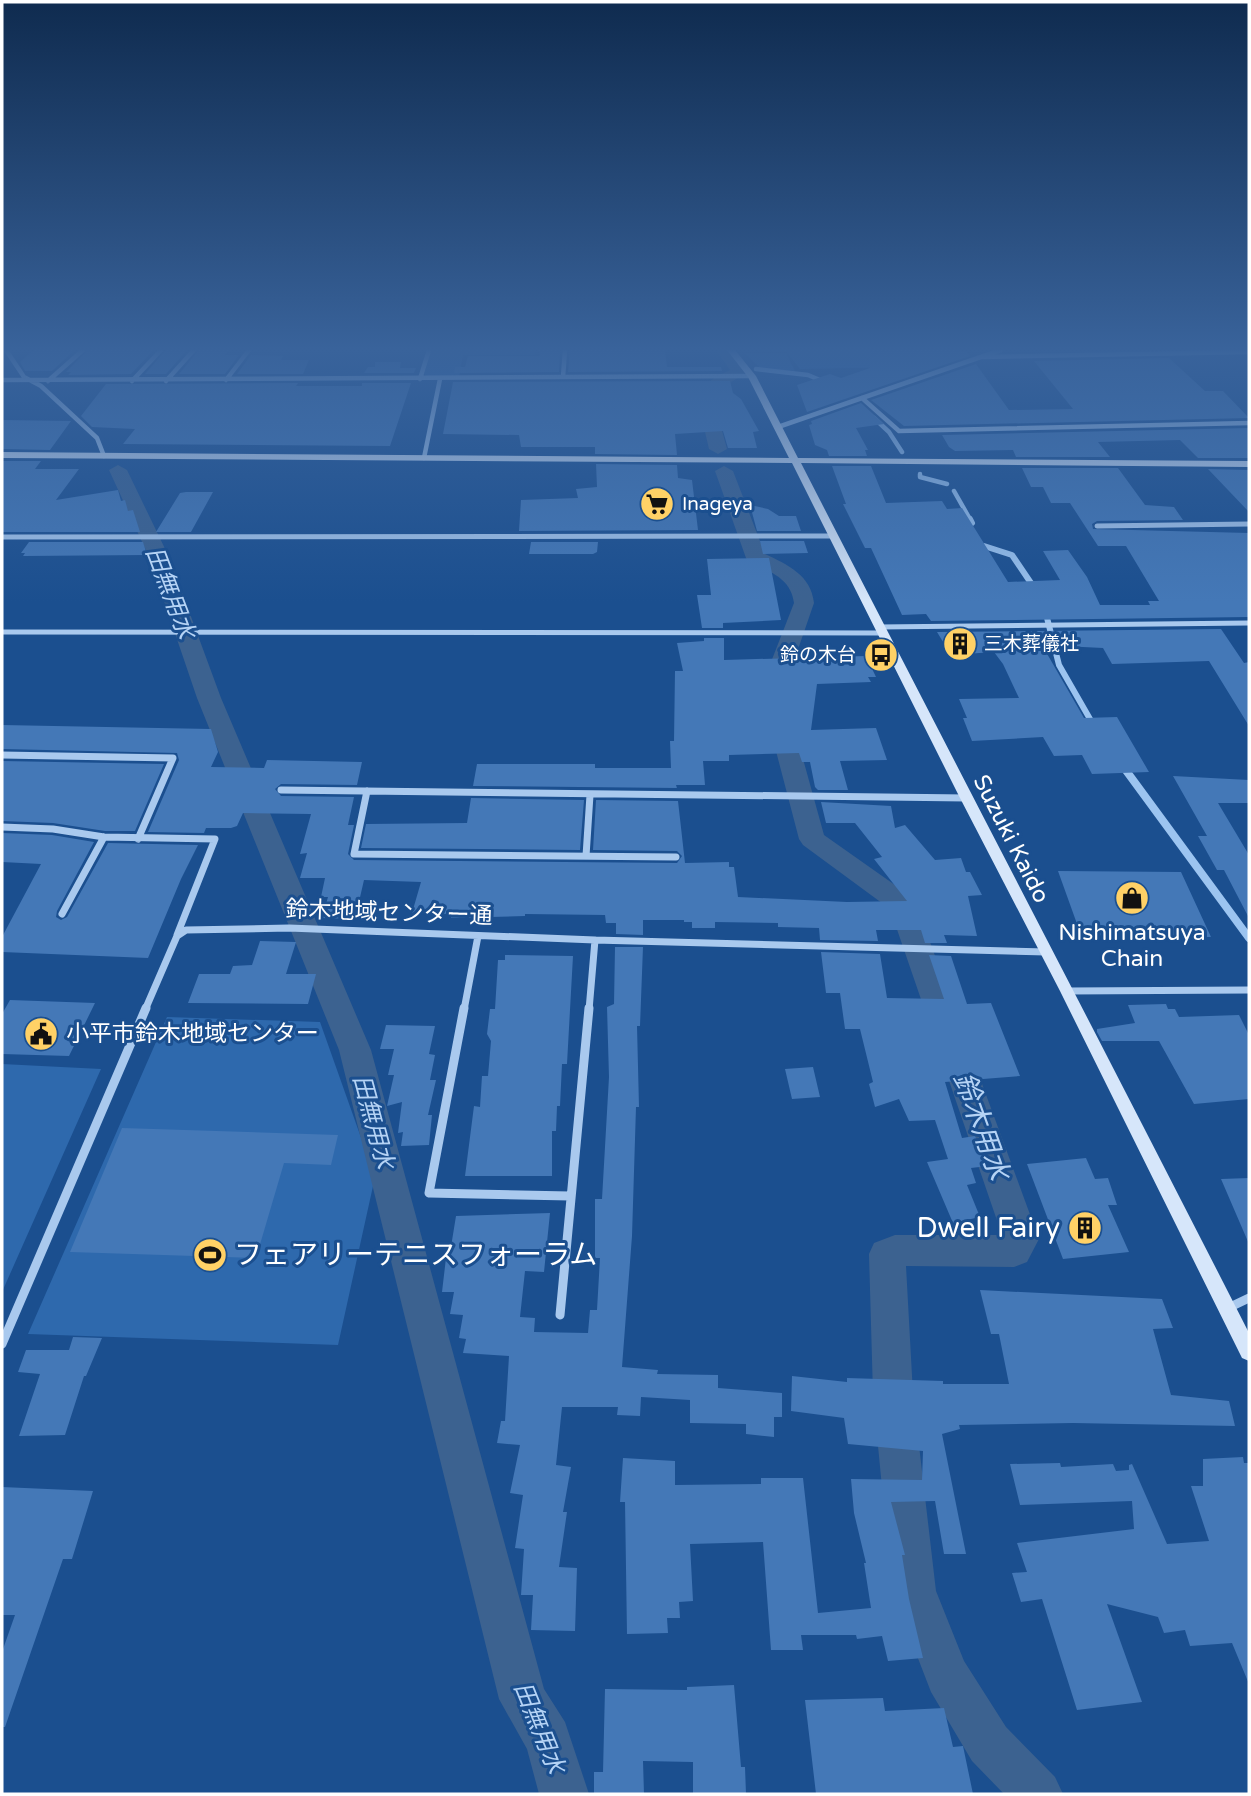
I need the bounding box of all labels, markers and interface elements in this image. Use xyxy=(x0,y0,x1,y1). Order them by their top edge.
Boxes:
supermarket icon: Inageya xyxy=(638,485,676,523)
place label: Inageya xyxy=(682,493,753,515)
water label: 田無用水 xyxy=(139,543,202,646)
building icon: 三木葬儀社 xyxy=(941,625,979,663)
place label: 三木葬儀社 xyxy=(984,633,1079,655)
bus stop icon: 鈴の木台 xyxy=(862,636,900,674)
place label: 鈴の木台 xyxy=(780,644,856,666)
street label: Suzuki Kaido xyxy=(967,770,1055,908)
shop icon: Nishimatsuya Chain xyxy=(1113,879,1151,917)
street label: 鈴木地域センター通 xyxy=(285,895,493,931)
place label: Nishimatsuya Chain xyxy=(1058,919,1206,973)
public building icon: 小平市鈴木地域センター xyxy=(22,1015,60,1053)
place label: 小平市鈴木地域センター xyxy=(66,1020,319,1048)
water label: 鈴木用水 xyxy=(946,1068,1017,1187)
water label: 田無用水 xyxy=(347,1072,400,1175)
building icon: Dwell Fairy xyxy=(1066,1209,1104,1247)
place label: Dwell Fairy xyxy=(917,1211,1060,1245)
sports icon: フェアリーテニスフォーラム xyxy=(191,1236,229,1274)
place label: フェアリーテニスフォーラム xyxy=(234,1238,597,1272)
water label: 田無用水 xyxy=(508,1678,572,1781)

